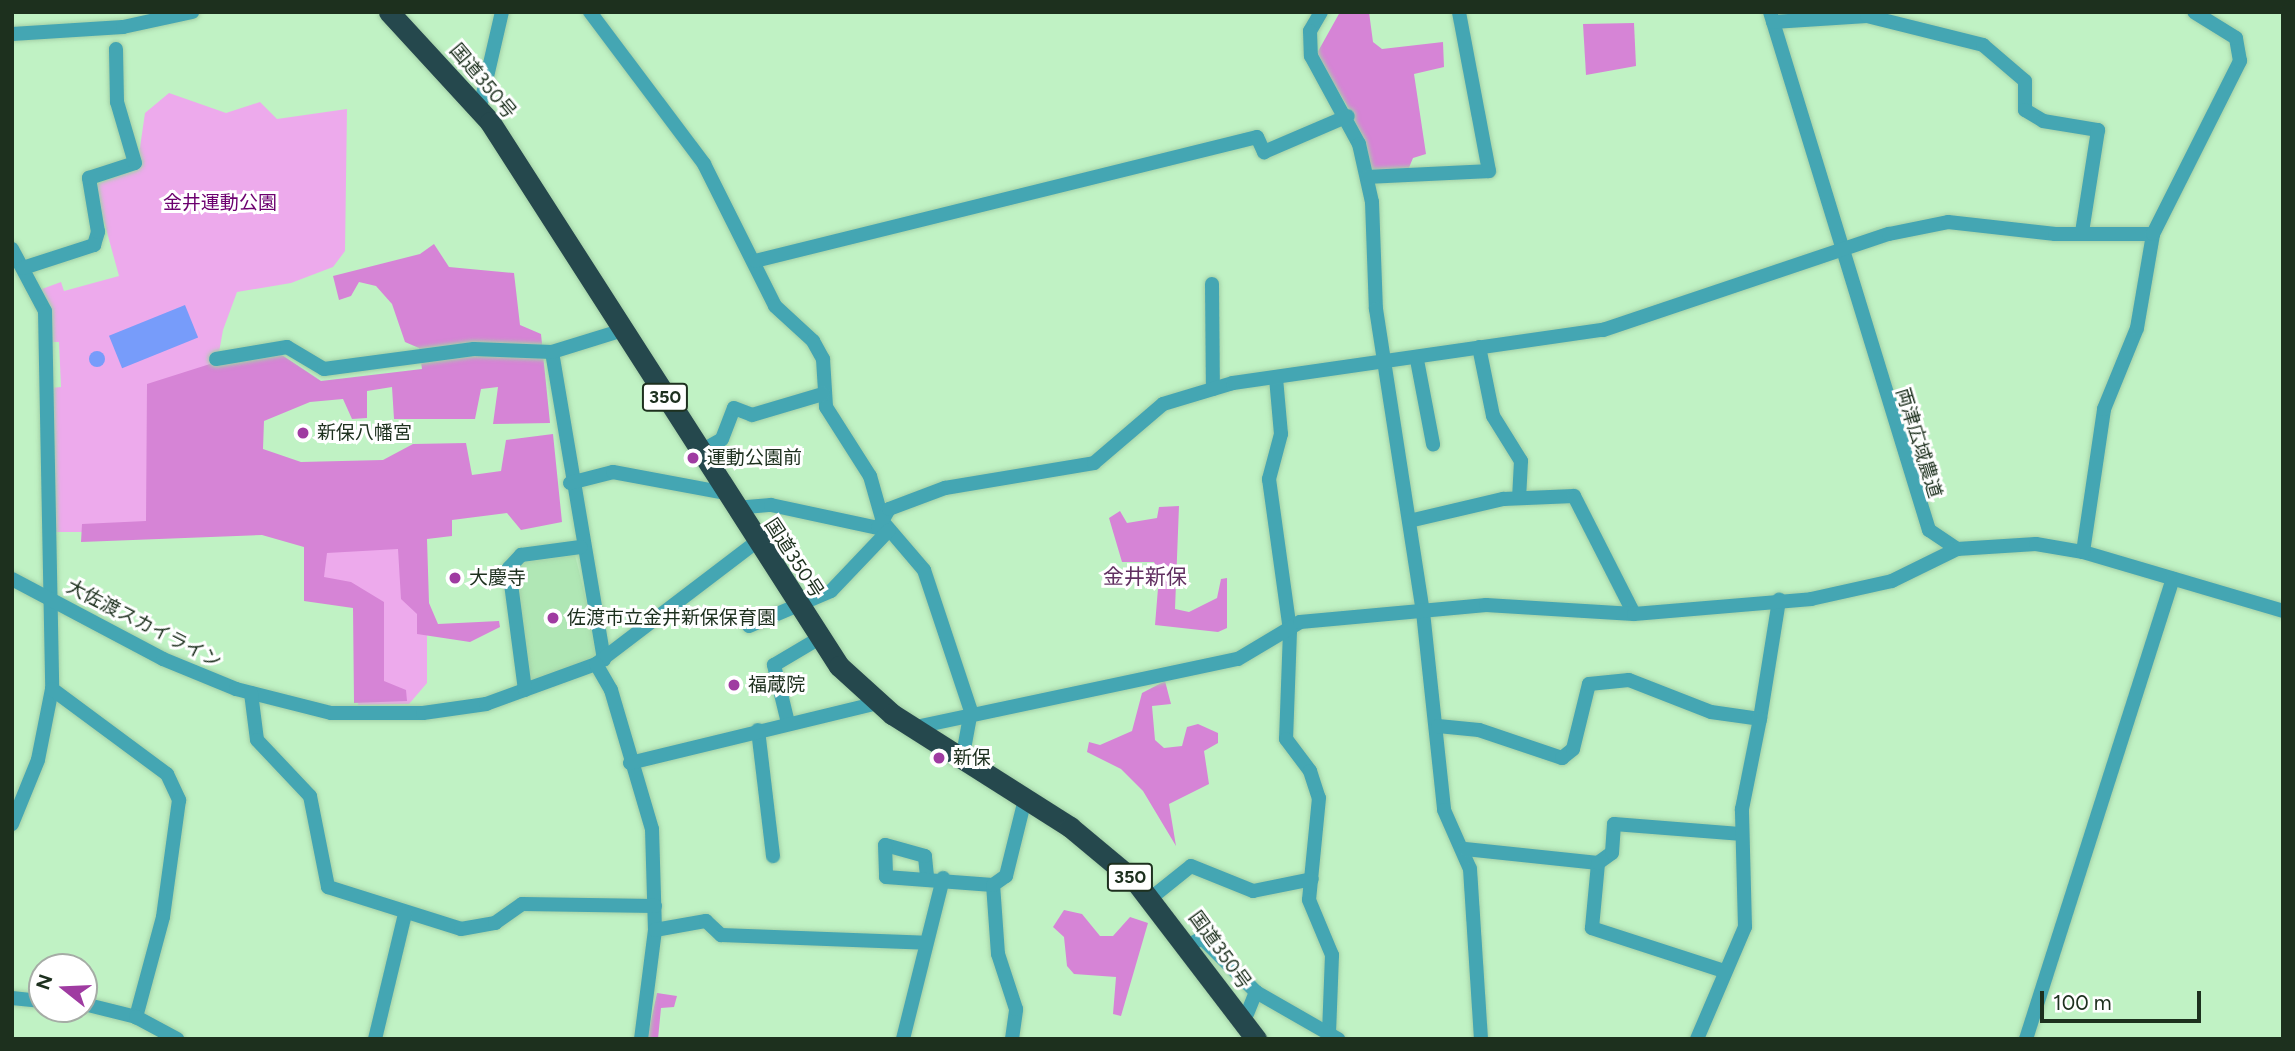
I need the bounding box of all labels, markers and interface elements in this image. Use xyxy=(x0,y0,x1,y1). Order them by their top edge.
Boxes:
street label: 国道350号 xyxy=(445,39,521,123)
park label: 金井運動公園 xyxy=(163,192,277,214)
road number: 350 xyxy=(640,382,690,412)
street label: 両津広域農道 xyxy=(1891,385,1947,501)
place label: 新保八幡宮 xyxy=(317,422,412,444)
marker: 新保八幡宮 xyxy=(295,425,311,441)
place label: 運動公園前 xyxy=(707,447,802,469)
marker: 運動公園前 xyxy=(685,450,701,466)
street label: 国道350号 xyxy=(760,514,828,602)
district label: 金井新保 xyxy=(1103,564,1187,590)
place label: 大慶寺 xyxy=(469,567,526,589)
marker: 大慶寺 xyxy=(447,570,463,586)
street label: 大佐渡スカイライン xyxy=(63,575,225,673)
place label: 佐渡市立金井新保保育園 xyxy=(567,607,776,629)
marker: 佐渡市立金井新保保育園 xyxy=(545,610,561,626)
place label: 福蔵院 xyxy=(748,674,805,696)
marker: 福蔵院 xyxy=(726,677,742,693)
place label: 新保 xyxy=(953,747,991,769)
marker: 新保 xyxy=(931,750,947,766)
road number: 350 xyxy=(1106,862,1154,892)
street label: 国道350号 xyxy=(1184,907,1256,993)
north arrow xyxy=(28,953,98,1023)
text: N xyxy=(31,971,58,993)
scale bar xyxy=(2043,978,2204,1022)
text: 100 m xyxy=(2053,990,2112,1015)

